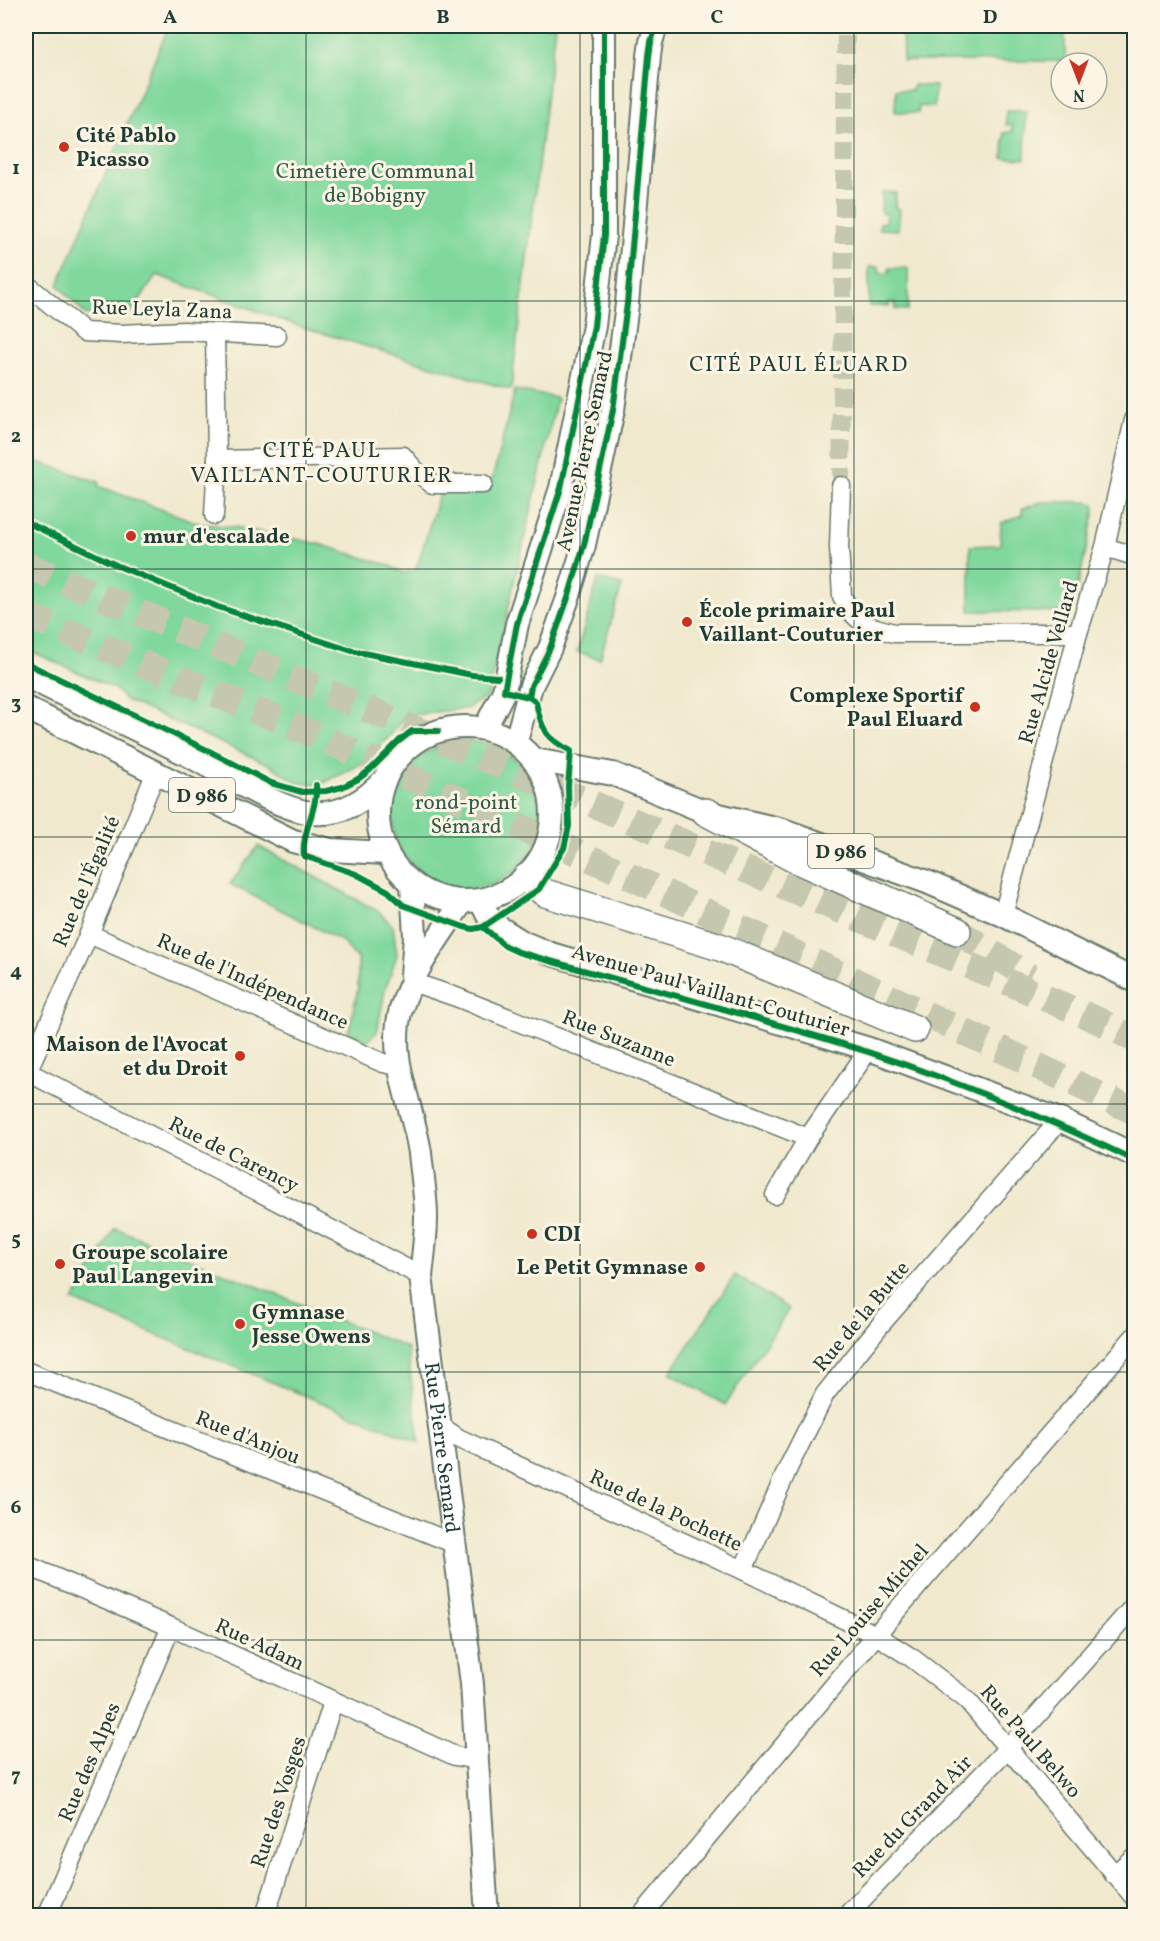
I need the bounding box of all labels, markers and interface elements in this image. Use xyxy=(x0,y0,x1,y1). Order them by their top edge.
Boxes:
text: A xyxy=(163,4,177,32)
text: B xyxy=(436,4,450,32)
text: C xyxy=(711,4,724,32)
text: D xyxy=(983,4,997,32)
north arrow xyxy=(1049,51,1109,111)
text: N xyxy=(1073,83,1085,105)
place label: Cité Pablo Picasso xyxy=(76,122,176,175)
marker: Cité Pablo Picasso xyxy=(57,140,71,154)
text: 1 xyxy=(12,155,20,183)
park label: Cimetière Communal de Bobigny xyxy=(276,158,474,211)
street label: Rue Leyla Zana xyxy=(91,294,233,327)
street label: Avenue Pierre Semard xyxy=(550,348,621,554)
district label: CITÉ PAUL ÉLUARD xyxy=(689,350,909,381)
text: 2 xyxy=(11,423,21,451)
district label: CITÉ PAUL VAILLANT-COUTURIER xyxy=(190,436,454,492)
place label: mur d'escalade xyxy=(143,523,290,552)
marker: mur d'escalade xyxy=(124,529,138,543)
street label: Rue Alcide Vellard xyxy=(1012,577,1087,747)
place label: École primaire Paul Vaillant-Couturier xyxy=(699,597,895,650)
marker: École primaire Paul Vaillant-Couturier xyxy=(680,615,694,629)
place label: Complexe Sportif Paul Eluard xyxy=(789,682,965,735)
text: 3 xyxy=(11,690,21,718)
marker: Complexe Sportif Paul Eluard xyxy=(968,700,982,714)
road number: D 986 xyxy=(169,778,235,812)
park label: rond-point Sémard xyxy=(415,789,517,842)
street label: Rue de l'Égalité xyxy=(47,811,128,952)
road number: D 986 xyxy=(808,834,874,868)
street label: Rue de l'Indépendance xyxy=(152,927,353,1038)
street label: Avenue Paul Vaillant-Couturier xyxy=(568,938,853,1045)
text: 4 xyxy=(10,958,22,986)
street label: Rue Suzanne xyxy=(557,1004,679,1075)
place label: Maison de l'Avocat et du Droit xyxy=(46,1031,228,1084)
marker: Maison de l'Avocat et du Droit xyxy=(233,1049,247,1063)
street label: Rue de Carency xyxy=(163,1110,304,1201)
place label: CDI xyxy=(544,1221,581,1250)
text: 5 xyxy=(11,1226,21,1254)
marker: CDI xyxy=(525,1227,539,1241)
place label: Groupe scolaire Paul Langevin xyxy=(72,1239,228,1292)
place label: Le Petit Gymnase xyxy=(516,1254,688,1283)
street label: Rue de la Butte xyxy=(807,1255,917,1379)
marker: Groupe scolaire Paul Langevin xyxy=(53,1257,67,1271)
marker: Le Petit Gymnase xyxy=(693,1260,707,1274)
place label: Gymnase Jesse Owens xyxy=(251,1299,371,1352)
marker: Gymnase Jesse Owens xyxy=(233,1317,247,1331)
street label: Rue Pierre Semard xyxy=(416,1361,466,1535)
street label: Rue d'Anjou xyxy=(191,1404,304,1473)
street label: Rue de la Pochette xyxy=(584,1463,747,1560)
text: 6 xyxy=(11,1494,22,1522)
street label: Rue Louise Michel xyxy=(804,1538,936,1684)
street label: Rue Adam xyxy=(210,1612,309,1679)
street label: Rue Paul Belwo xyxy=(972,1679,1087,1805)
street label: Rue des Alpes xyxy=(52,1698,129,1827)
street label: Rue des Vosges xyxy=(244,1733,314,1872)
street label: Rue du Grand Air xyxy=(847,1749,980,1885)
text: 7 xyxy=(11,1762,21,1790)

